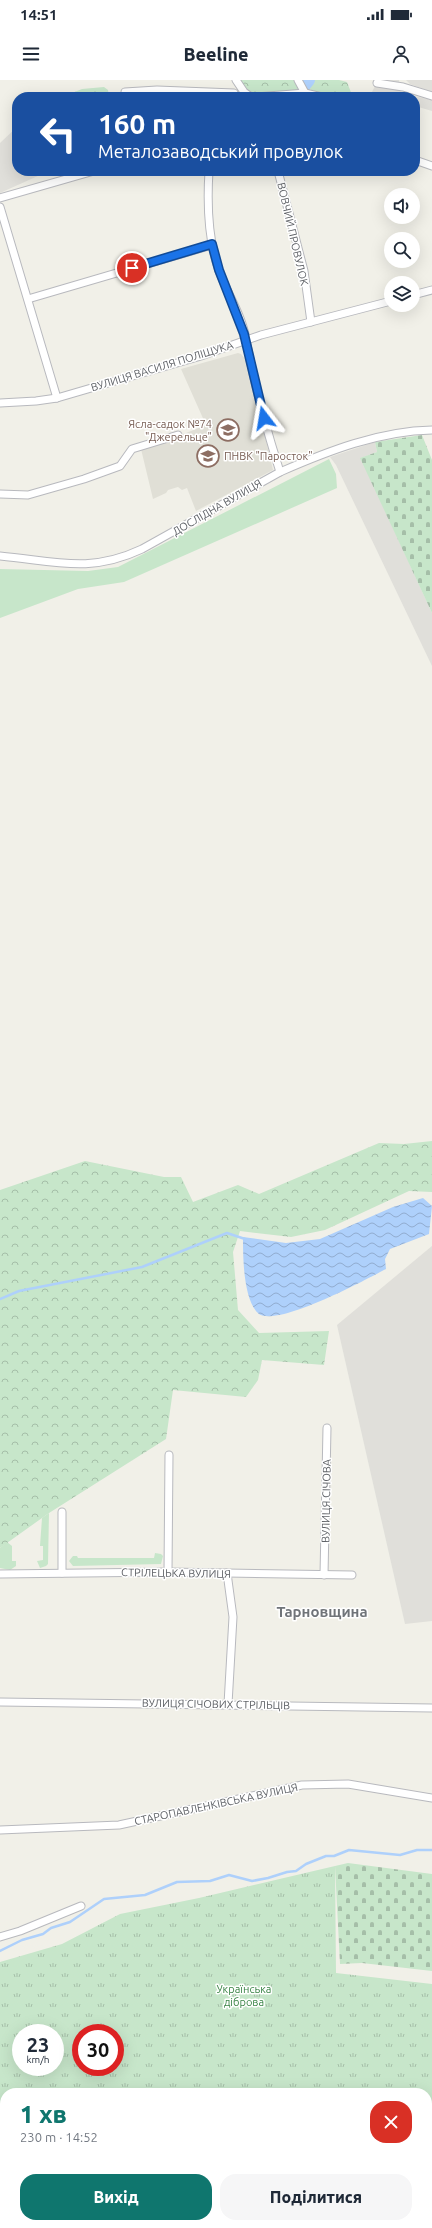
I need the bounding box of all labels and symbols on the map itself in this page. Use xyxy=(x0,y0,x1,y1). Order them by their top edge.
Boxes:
street label: ВОВЧИЙ ПРОВУЛОК xyxy=(275,181,311,287)
pin xyxy=(115,251,149,285)
street label: ВУЛИЦЯ ВАСИЛЯ ПОЛІЩУКА xyxy=(89,338,235,393)
position arrow xyxy=(243,397,285,439)
school or university icon: Ясла-садок №74 "Джерельце" xyxy=(215,417,241,443)
place label: Ясла-садок №74 "Джерельце" xyxy=(128,418,212,443)
school or university icon: ПНВК "Паросток" xyxy=(195,443,221,469)
place label: ПНВК "Паросток" xyxy=(224,450,313,462)
street label: ДОСЛІДНА ВУЛИЦЯ xyxy=(170,477,264,537)
street label: ВУЛИЦЯ СІЧОВА xyxy=(319,1458,333,1543)
street label: СТРІЛЕЦЬКА ВУЛИЦЯ xyxy=(121,1566,231,1580)
district label: Тарновщина xyxy=(276,1603,368,1620)
street label: ВУЛИЦЯ СІЧОВИХ СТРІЛЬЦІВ xyxy=(142,1697,290,1711)
street label: СТАРОПАВЛЕНКІВСЬКА ВУЛИЦЯ xyxy=(133,1781,299,1827)
park label: Українська діброва xyxy=(216,1983,272,2008)
speed limit sign: 30 xyxy=(72,2024,124,2076)

